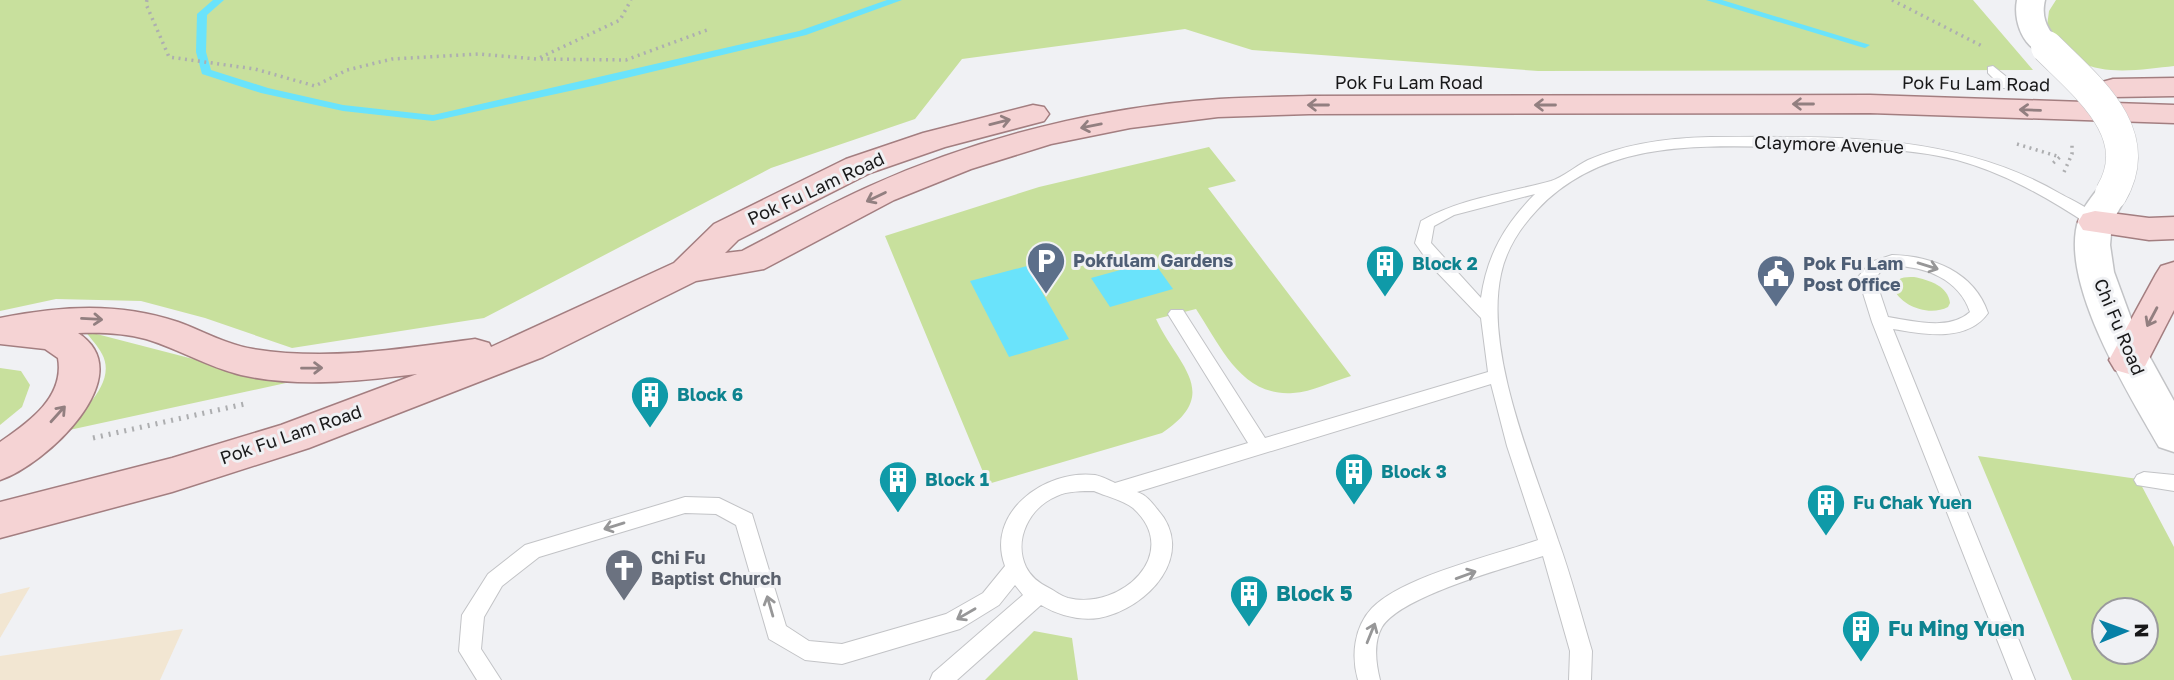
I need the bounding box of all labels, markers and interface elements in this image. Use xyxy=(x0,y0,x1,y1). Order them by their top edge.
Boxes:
street label: Pok Fu Lam Road xyxy=(1335,71,1483,93)
street label: Pok Fu Lam Road xyxy=(1902,71,2050,95)
one-way arrow xyxy=(1791,97,1814,111)
one-way arrow xyxy=(1306,98,1329,112)
one-way arrow xyxy=(1534,98,1557,112)
one-way arrow xyxy=(2019,104,2042,117)
one-way arrow xyxy=(988,115,1011,128)
one-way arrow xyxy=(1080,119,1103,133)
street label: Claymore Avenue xyxy=(1754,130,1904,158)
street label: Pok Fu Lam Road xyxy=(744,147,887,229)
one-way arrow xyxy=(866,190,887,204)
parking icon: Pokfulam Gardens xyxy=(1025,240,1067,295)
building icon: Block 2 xyxy=(1364,243,1406,298)
place label: Pokfulam Gardens xyxy=(1073,249,1233,271)
place label: Block 2 xyxy=(1412,252,1478,274)
place label: Pok Fu Lam Post Office xyxy=(1803,252,1903,295)
public building icon: Pok Fu Lam Post Office xyxy=(1755,253,1797,308)
one-way arrow xyxy=(1917,261,1939,274)
street label: Chi Fu Road xyxy=(2090,275,2150,378)
one-way arrow xyxy=(2144,306,2158,327)
one-way arrow xyxy=(80,313,103,326)
one-way arrow xyxy=(300,361,323,375)
building icon: Block 6 xyxy=(629,374,671,429)
place label: Block 6 xyxy=(677,383,743,405)
street label: Pok Fu Lam Road xyxy=(217,400,364,469)
one-way arrow xyxy=(50,405,66,423)
building icon: Block 3 xyxy=(1333,451,1375,506)
building icon: Block 1 xyxy=(877,459,919,514)
place label: Block 3 xyxy=(1381,460,1447,482)
place label: Block 1 xyxy=(925,468,989,490)
building icon: Fu Chak Yuen xyxy=(1805,482,1847,537)
place label: Fu Chak Yuen xyxy=(1853,491,1972,513)
one-way arrow xyxy=(603,521,625,534)
place label: Chi Fu Baptist Church xyxy=(651,546,781,589)
church icon: Chi Fu Baptist Church xyxy=(603,547,645,602)
one-way arrow xyxy=(1455,568,1477,580)
building icon: Block 5 xyxy=(1228,573,1270,628)
place label: Block 5 xyxy=(1276,580,1353,606)
one-way arrow xyxy=(762,596,775,618)
north arrow xyxy=(2090,596,2160,666)
one-way arrow xyxy=(956,607,976,621)
building icon: Fu Ming Yuen xyxy=(1840,608,1882,663)
place label: Fu Ming Yuen xyxy=(1888,615,2025,641)
one-way arrow xyxy=(1365,623,1378,644)
text: N xyxy=(2131,623,2154,638)

